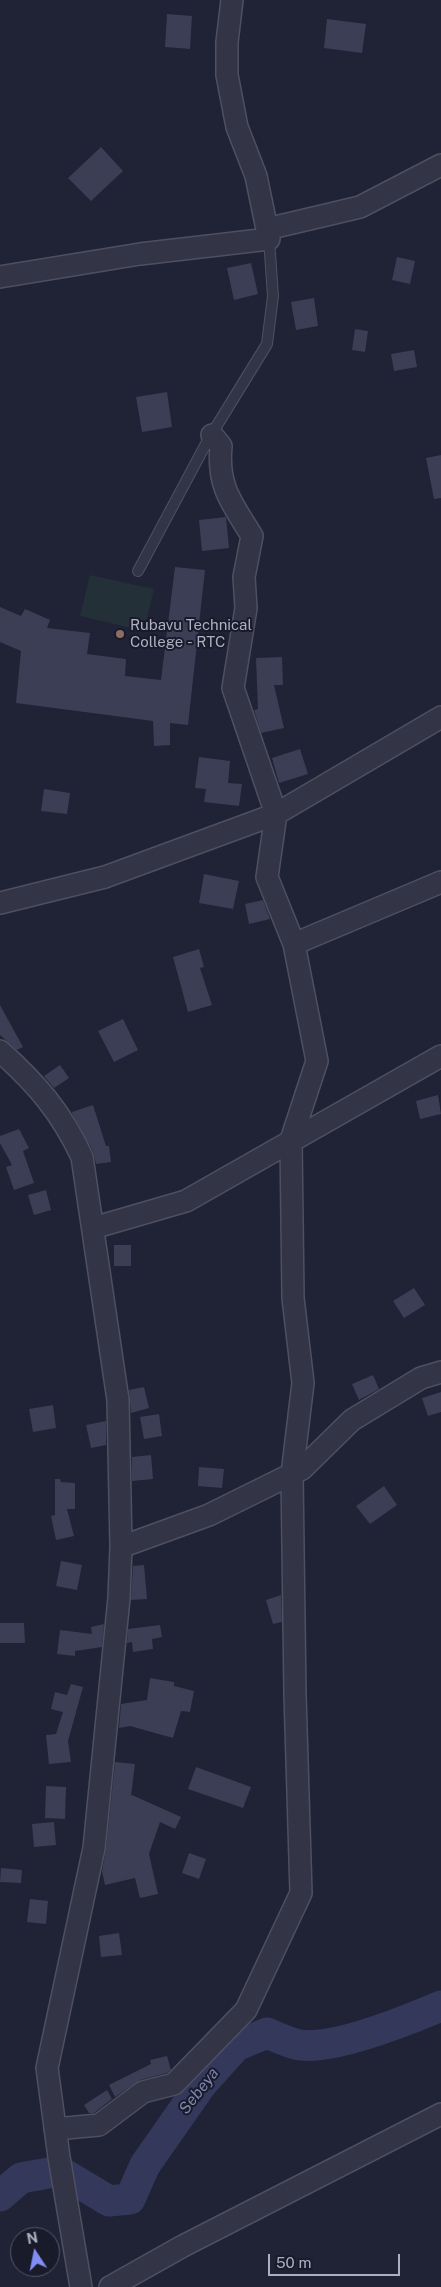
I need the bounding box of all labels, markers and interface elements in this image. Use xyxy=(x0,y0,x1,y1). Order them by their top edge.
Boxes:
place label: Rubavu Technical College - RTC xyxy=(130,616,252,651)
marker: Rubavu Technical College - RTC xyxy=(114,628,126,640)
water label: Sebeya xyxy=(175,2064,223,2118)
north arrow xyxy=(10,2227,60,2277)
text: N xyxy=(25,2229,39,2247)
scale bar xyxy=(271,2244,404,2276)
text: 50 m xyxy=(276,2254,311,2271)

